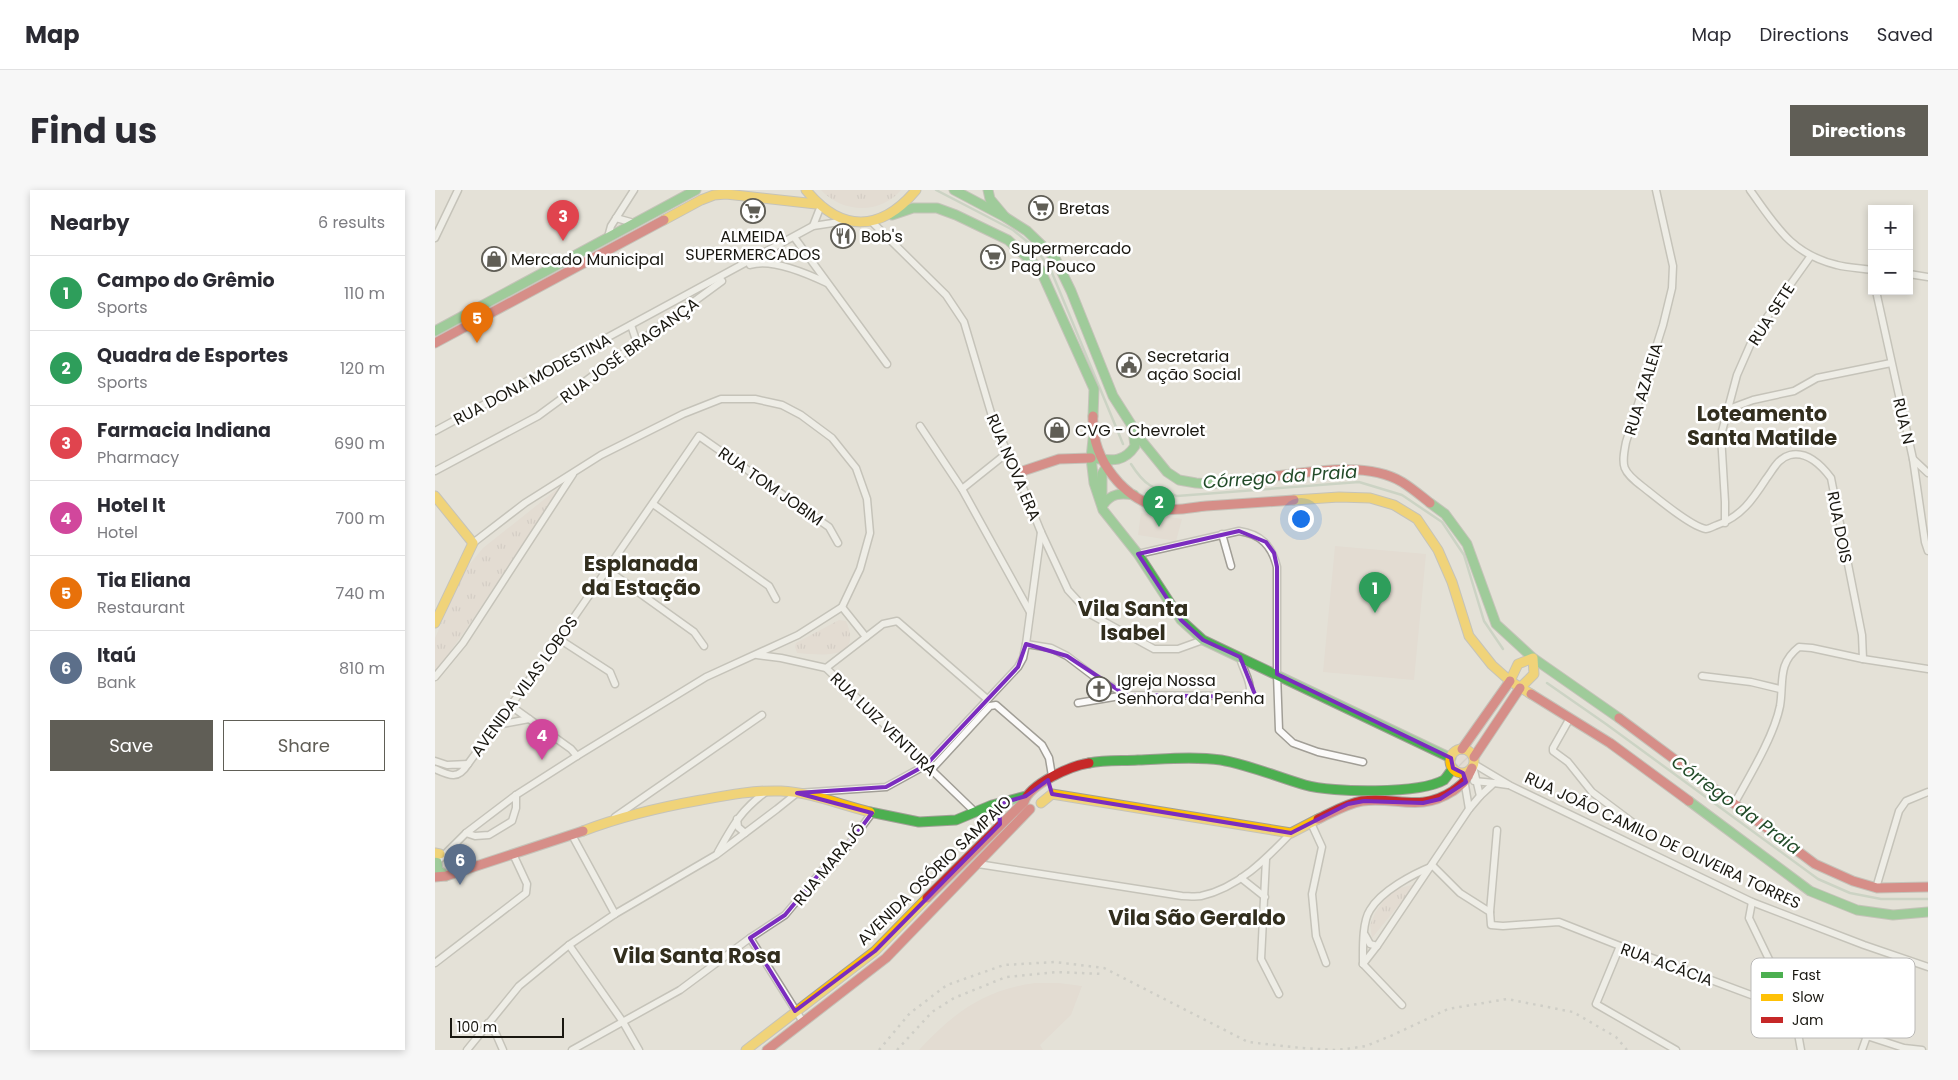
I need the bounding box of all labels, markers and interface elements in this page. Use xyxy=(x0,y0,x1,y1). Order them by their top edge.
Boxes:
text: Map xyxy=(25,18,80,51)
text: Map xyxy=(1692,22,1731,47)
text: Directions xyxy=(1759,22,1849,47)
text: Saved xyxy=(1877,22,1933,47)
button: Directions xyxy=(1790,105,1928,156)
text: Find us xyxy=(30,106,157,155)
supermarket icon: Bretas xyxy=(1028,195,1054,221)
place label: Bretas xyxy=(1059,197,1110,220)
supermarket icon: ALMEIDA SUPERMERCADOS xyxy=(740,198,766,224)
pin: 3 xyxy=(547,200,579,241)
map controls xyxy=(1868,205,1913,295)
button: + xyxy=(1868,205,1913,250)
text: Nearby xyxy=(50,208,130,237)
text: 6 results xyxy=(318,211,385,234)
restaurant icon: Bob's xyxy=(830,223,856,249)
place label: ALMEIDA SUPERMERCADOS xyxy=(685,225,821,266)
place label: Bob's xyxy=(861,225,903,248)
place label: Supermercado Pag Pouco xyxy=(1011,237,1131,278)
supermarket icon: Supermercado Pag Pouco xyxy=(980,244,1006,270)
shop icon: Mercado Municipal xyxy=(481,246,507,272)
place label: Mercado Municipal xyxy=(511,248,664,271)
button: − xyxy=(1868,250,1913,295)
text: Campo do Grêmio xyxy=(97,267,275,294)
street label: RUA SETE xyxy=(1743,279,1800,350)
text: 1 xyxy=(63,282,69,305)
text: 110 m xyxy=(344,282,385,305)
street label: RUA JOSÉ BRAGANÇA xyxy=(555,292,704,409)
text: Sports xyxy=(97,296,148,319)
pin: 5 xyxy=(461,302,493,343)
street label: RUA DONA MODESTINA xyxy=(449,328,615,431)
street label: RUA AZALEIA xyxy=(1618,340,1669,438)
text: Quadra de Esportes xyxy=(97,342,288,369)
place label: Secretaria ação Social xyxy=(1147,345,1241,386)
public building icon: Secretaria ação Social xyxy=(1116,352,1142,378)
text: 2 xyxy=(61,357,71,380)
text: 120 m xyxy=(340,357,385,380)
text: Sports xyxy=(97,371,148,394)
street label: RUA N xyxy=(1887,396,1920,447)
district label: Loteamento Santa Matilde xyxy=(1687,399,1837,452)
street label: RUA NOVA ERA xyxy=(981,410,1046,524)
text: Farmacia Indiana xyxy=(97,417,271,444)
shop icon: CVG - Chevrolet xyxy=(1044,417,1070,443)
place label: CVG - Chevrolet xyxy=(1075,419,1206,442)
text: 3 xyxy=(61,432,71,455)
text: 690 m xyxy=(334,432,385,455)
street label: RUA TOM JOBIM xyxy=(714,442,828,531)
text: Pharmacy xyxy=(97,446,179,469)
water label: Córrego da Praia xyxy=(1202,459,1358,494)
pin: 2 xyxy=(1143,486,1175,527)
street label: RUA DOIS xyxy=(1821,489,1858,565)
text: Hotel It xyxy=(97,492,165,519)
your location xyxy=(1288,506,1314,532)
text: 4 xyxy=(61,507,71,530)
text: 700 m xyxy=(335,507,385,530)
text: Hotel xyxy=(97,521,138,544)
district label: Esplanada da Estação xyxy=(581,549,701,602)
text: Tia Eliana xyxy=(97,567,191,594)
pin: 1 xyxy=(1359,572,1391,613)
text: 5 xyxy=(61,582,71,605)
text: 740 m xyxy=(335,582,385,605)
district label: Vila Santa Isabel xyxy=(1078,594,1188,647)
text: Restaurant xyxy=(97,596,185,619)
street label: AVENIDA VILAS LOBOS xyxy=(466,611,583,761)
text: Itaú xyxy=(97,642,136,669)
text: 6 xyxy=(61,657,71,680)
text: 810 m xyxy=(339,657,385,680)
street label: RUA LUIZ VENTURA xyxy=(825,667,942,782)
place label: Igreja Nossa Senhora da Penha xyxy=(1117,669,1264,710)
text: Bank xyxy=(97,671,136,694)
church icon: Igreja Nossa Senhora da Penha xyxy=(1086,676,1112,702)
pin: 4 xyxy=(526,719,558,760)
button: Save xyxy=(50,720,213,771)
button: Share xyxy=(223,720,385,771)
water label: Córrego da Praia xyxy=(1666,749,1806,860)
street label: RUA JOÃO CAMILO DE OLIVEIRA TORRES xyxy=(1521,766,1805,915)
street label: AVENIDA OSÓRIO SAMPAIO xyxy=(852,790,1017,951)
street label: RUA MARAJÓ xyxy=(788,818,871,911)
pin: 6 xyxy=(444,844,476,885)
district label: Vila São Geraldo xyxy=(1108,903,1286,932)
street label: RUA ACÁCIA xyxy=(1618,937,1716,992)
district label: Vila Santa Rosa xyxy=(613,941,781,970)
legend xyxy=(1751,958,1915,1038)
text: Fast xyxy=(1792,965,1821,985)
text: Slow xyxy=(1792,987,1825,1007)
text: Jam xyxy=(1792,1010,1823,1030)
scale bar xyxy=(450,1015,564,1038)
text: 100 m xyxy=(457,1017,497,1037)

